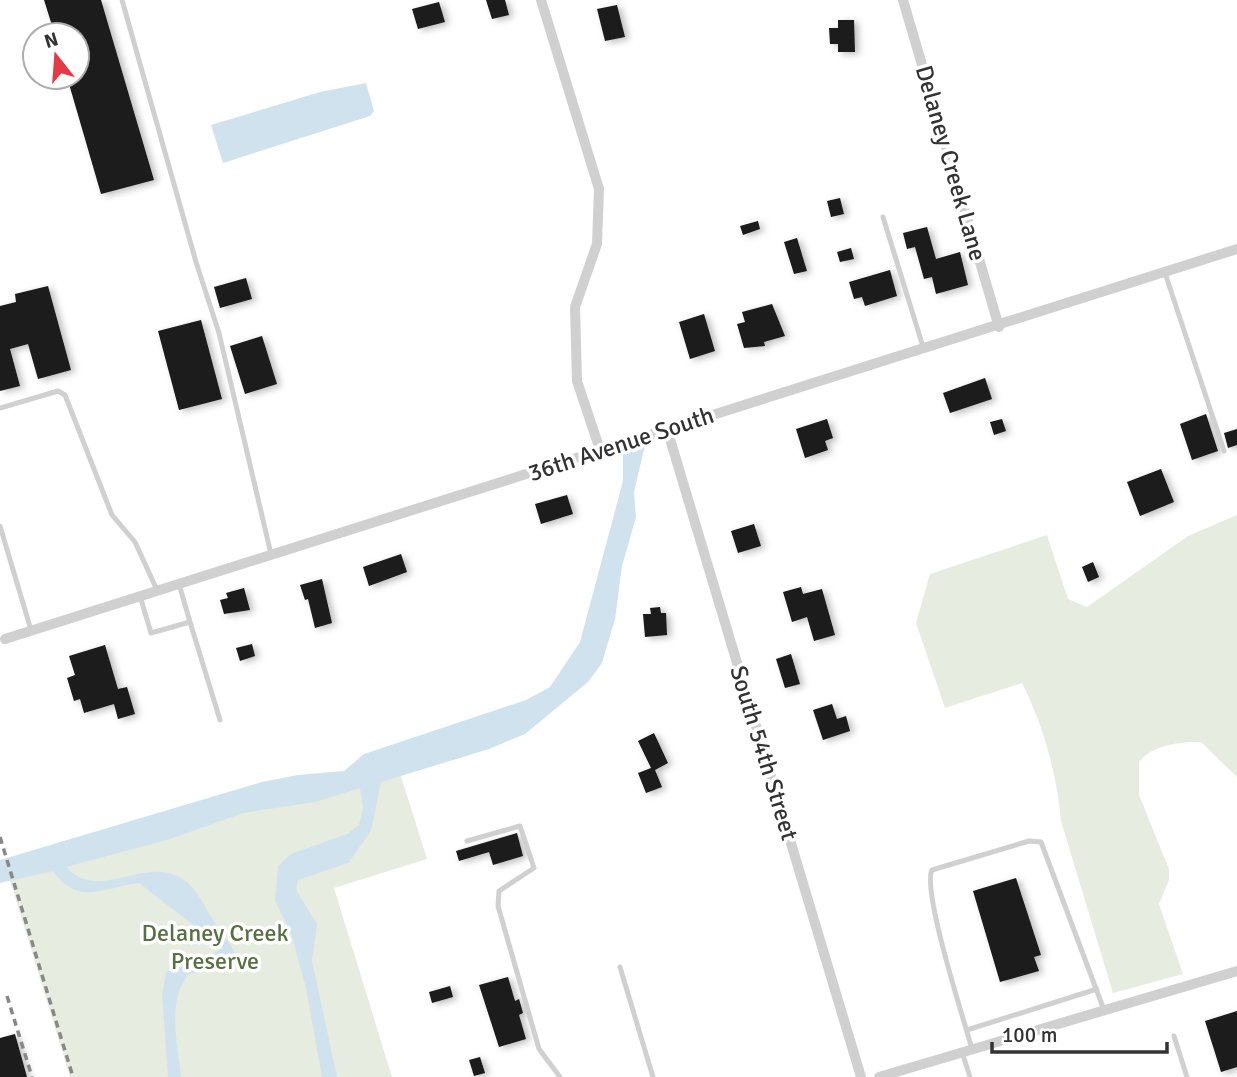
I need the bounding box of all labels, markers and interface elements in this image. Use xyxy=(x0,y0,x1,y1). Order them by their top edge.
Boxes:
north arrow xyxy=(21,21,91,91)
text: N xyxy=(41,27,61,54)
street label: Delaney Creek Lane xyxy=(909,62,993,264)
street label: 36th Avenue South xyxy=(524,400,718,488)
street label: South 54th Street xyxy=(723,662,805,844)
park label: Delaney Creek Preserve xyxy=(141,918,289,976)
scale bar xyxy=(992,1010,1167,1054)
text: 100 m xyxy=(1002,1022,1057,1048)

